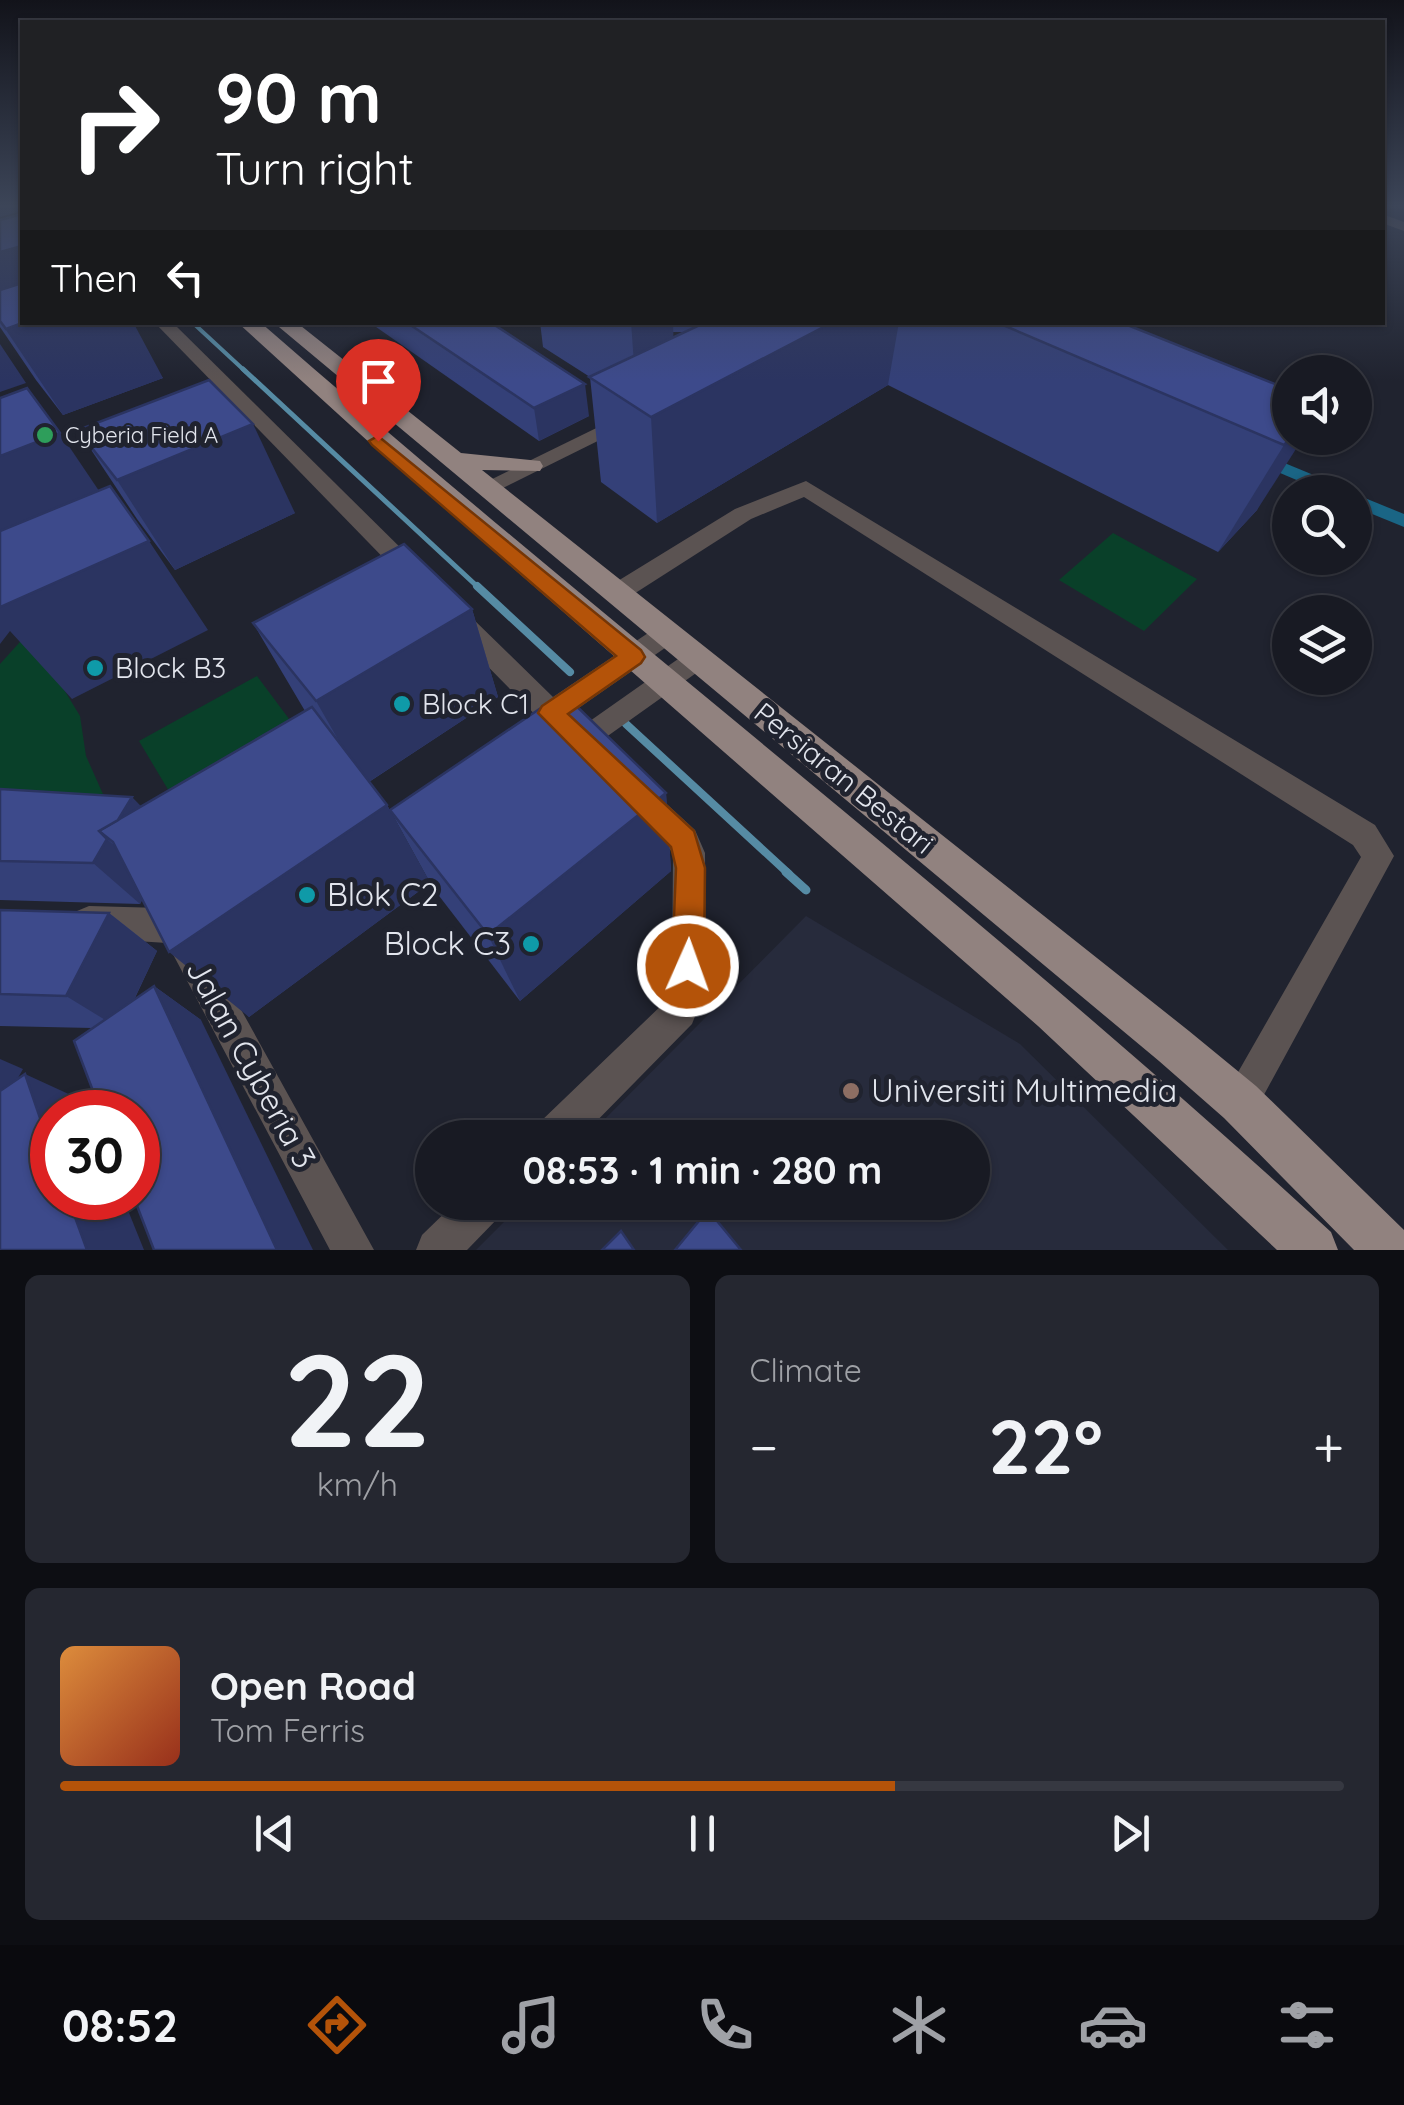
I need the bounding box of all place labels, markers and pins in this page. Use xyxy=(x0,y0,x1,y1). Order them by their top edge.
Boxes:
pin xyxy=(336,339,421,442)
place label: Cyberia Field A xyxy=(65,421,218,449)
marker: Cyberia Field A xyxy=(34,424,56,446)
place label: Block B3 xyxy=(115,650,226,685)
marker: Block B3 xyxy=(84,657,106,679)
place label: Block C1 xyxy=(422,686,529,721)
marker: Block C1 xyxy=(391,693,413,715)
place label: Blok C2 xyxy=(327,874,439,914)
marker: Blok C2 xyxy=(296,884,318,906)
place label: Block C3 xyxy=(384,923,511,963)
marker: Block C3 xyxy=(520,933,542,955)
place label: Universiti Multimedia xyxy=(871,1070,1177,1110)
marker: Universiti Multimedia xyxy=(840,1080,862,1102)

